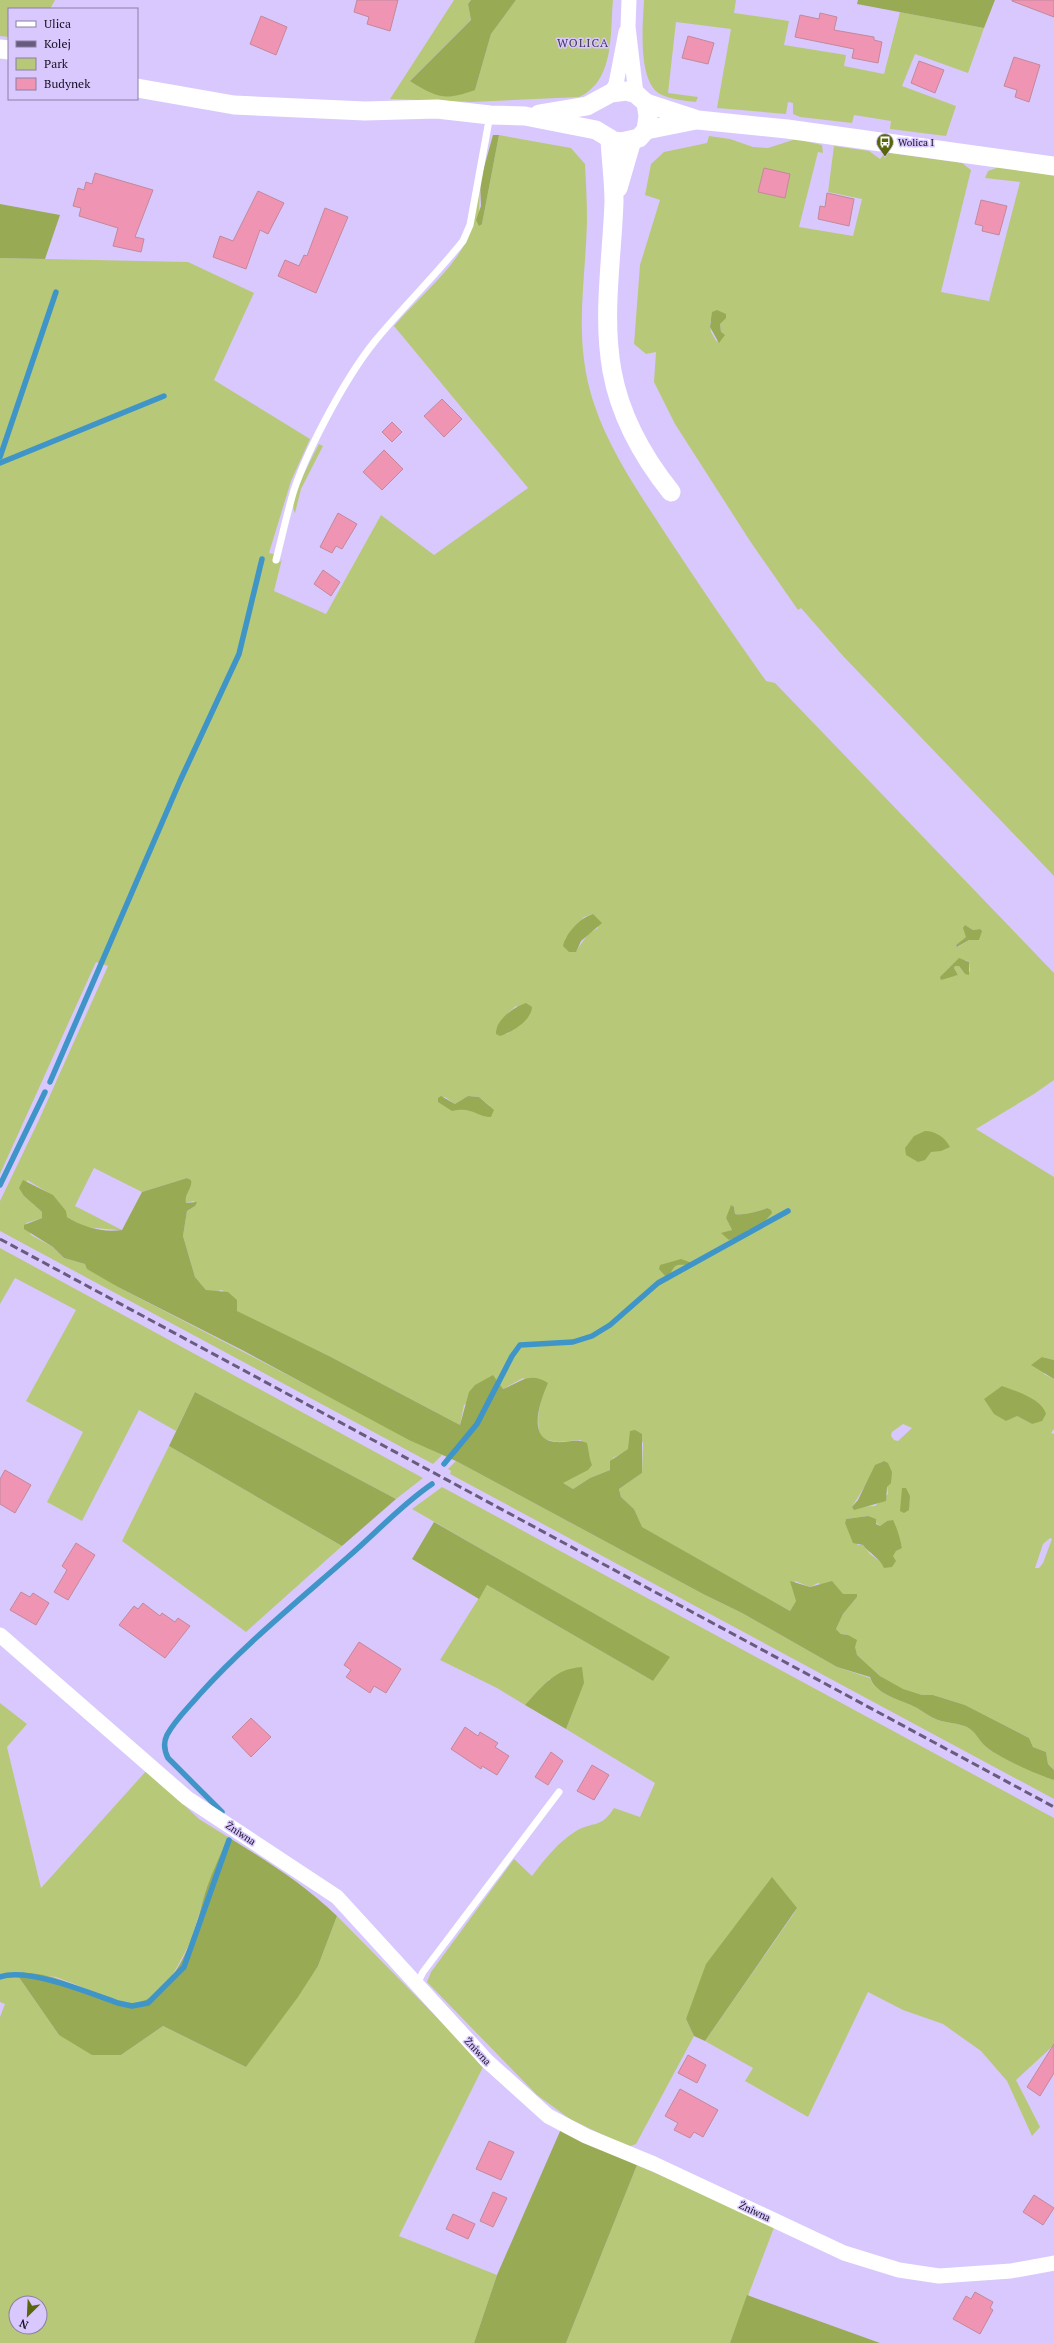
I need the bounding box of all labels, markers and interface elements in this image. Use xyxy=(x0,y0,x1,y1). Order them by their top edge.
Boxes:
legend xyxy=(8,8,138,100)
text: Ulica xyxy=(44,16,71,31)
district label: WOLICA xyxy=(557,35,609,50)
text: Kolej xyxy=(44,36,71,51)
text: Park xyxy=(44,56,69,71)
text: Budynek xyxy=(44,76,91,91)
bus stop icon: Wolica I xyxy=(875,132,895,157)
place label: Wolica I xyxy=(898,136,934,149)
street label: Żniwna xyxy=(223,1819,258,1848)
street label: Żniwna xyxy=(462,2035,494,2068)
street label: Żniwna xyxy=(737,2199,773,2224)
north arrow xyxy=(8,2295,48,2335)
text: N xyxy=(17,2316,31,2332)

